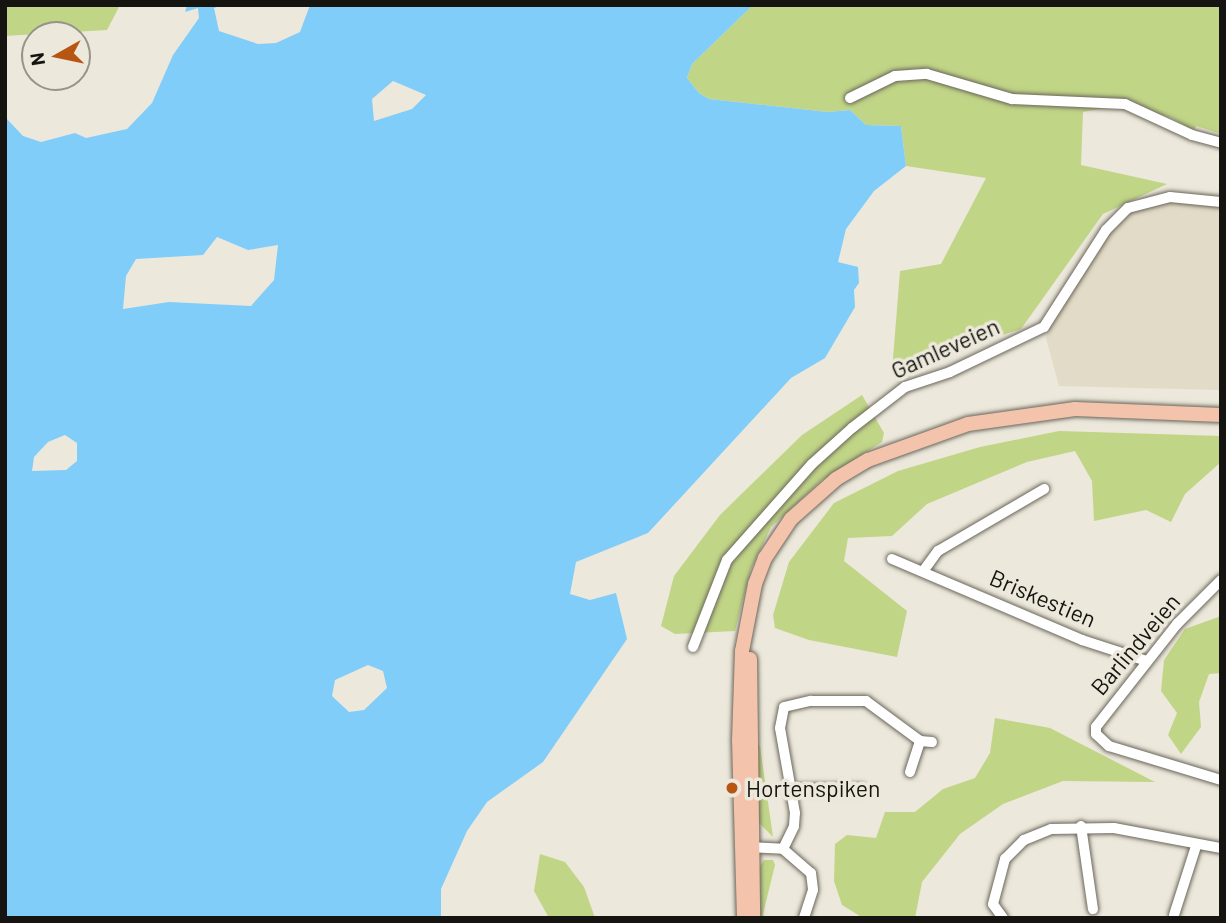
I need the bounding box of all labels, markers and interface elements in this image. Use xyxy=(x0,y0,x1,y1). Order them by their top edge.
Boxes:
north arrow xyxy=(21,21,91,91)
text: N xyxy=(24,51,49,67)
street label: Gamleveien xyxy=(887,312,1003,384)
street label: Briskestien xyxy=(986,563,1100,633)
street label: Barlindveien xyxy=(1085,588,1185,700)
place label: Hortenspiken xyxy=(746,774,880,802)
marker: Hortenspiken xyxy=(724,780,740,796)

